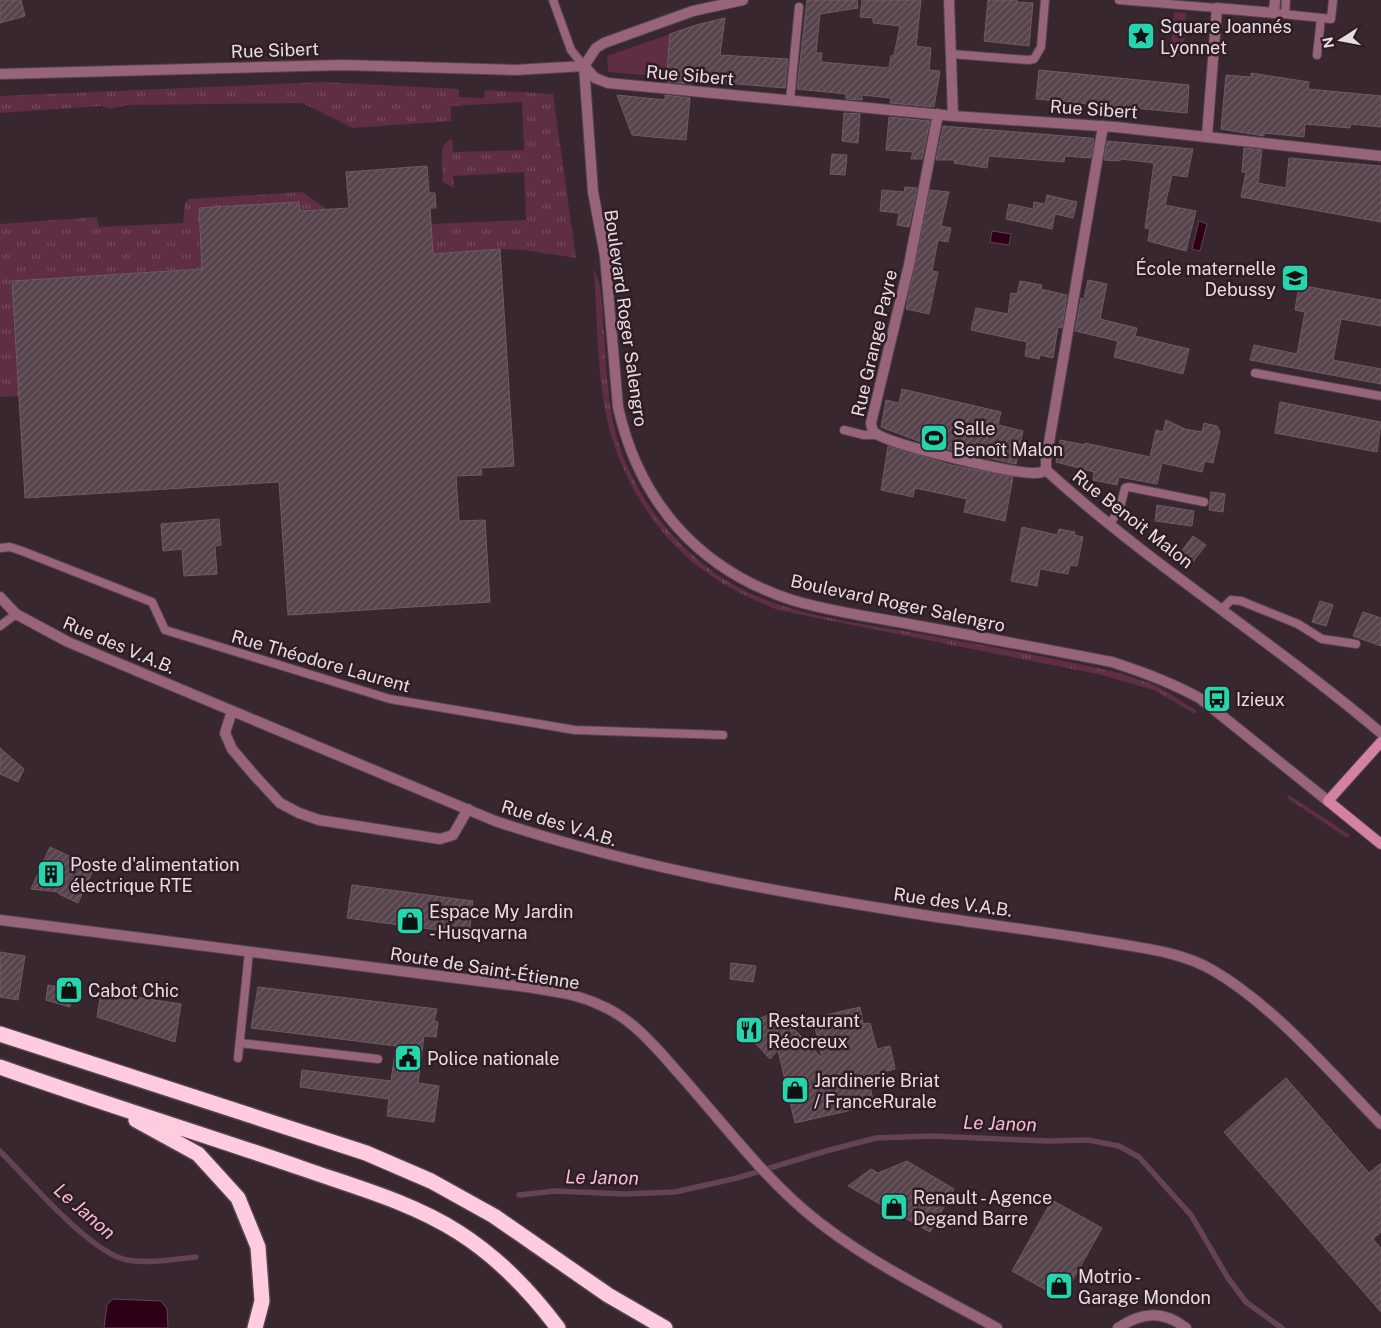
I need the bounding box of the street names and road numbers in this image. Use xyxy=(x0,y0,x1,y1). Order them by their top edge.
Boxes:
street label: Rue Sibert xyxy=(231,38,319,62)
street label: Rue Sibert xyxy=(645,61,735,89)
street label: Rue Sibert xyxy=(1049,95,1139,123)
street label: Boulevard Roger Salengro xyxy=(600,208,652,428)
street label: Rue Grange Payre xyxy=(847,267,901,419)
street label: Rue Benoit Malon xyxy=(1069,465,1197,573)
street label: Boulevard Roger Salengro xyxy=(789,570,1007,636)
street label: Rue des V.A.B. xyxy=(60,612,178,678)
street label: Rue Théodore Laurent xyxy=(229,625,413,697)
street label: Rue des V.A.B. xyxy=(499,795,619,851)
street label: Rue des V.A.B. xyxy=(892,883,1014,921)
street label: Route de Saint-Étienne xyxy=(389,942,582,993)

